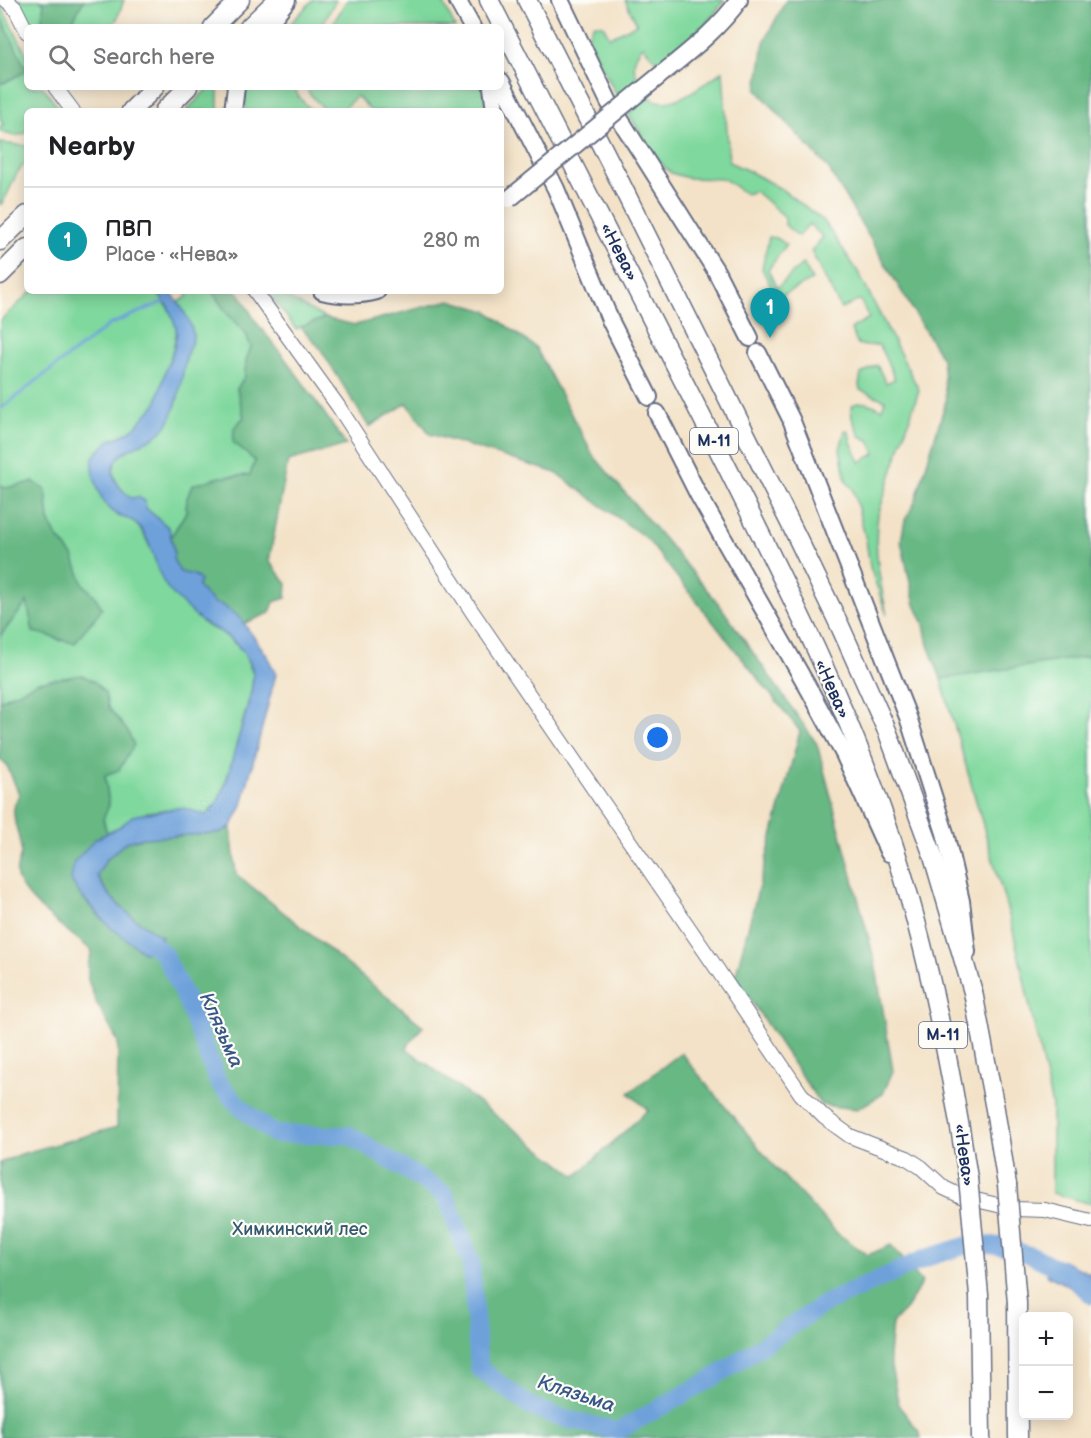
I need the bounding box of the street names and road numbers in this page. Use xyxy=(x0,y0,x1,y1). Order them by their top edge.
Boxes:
street label: «Нева» xyxy=(595,219,643,285)
road number: М-11 xyxy=(690,428,738,454)
street label: «Нева» xyxy=(810,656,854,722)
road number: М-11 xyxy=(919,1022,967,1048)
street label: «Нева» xyxy=(949,1122,979,1188)

